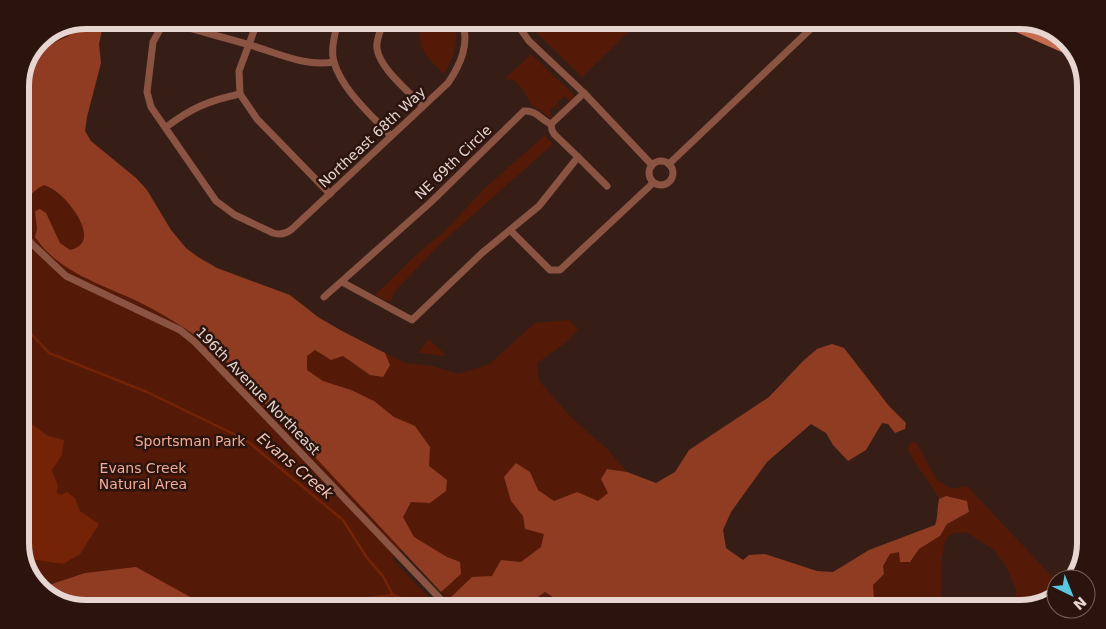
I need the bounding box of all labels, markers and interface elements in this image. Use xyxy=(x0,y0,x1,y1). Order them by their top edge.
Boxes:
street label: Northeast 68th Way xyxy=(315,83,429,191)
street label: NE 69th Circle xyxy=(412,122,494,202)
street label: 196th Avenue Northeast xyxy=(193,324,324,458)
water label: Evans Creek xyxy=(253,429,338,504)
park label: Sportsman Park xyxy=(135,433,246,449)
park label: Evans Creek Natural Area xyxy=(99,460,187,492)
north arrow xyxy=(1046,569,1096,619)
text: N xyxy=(1070,594,1090,613)

